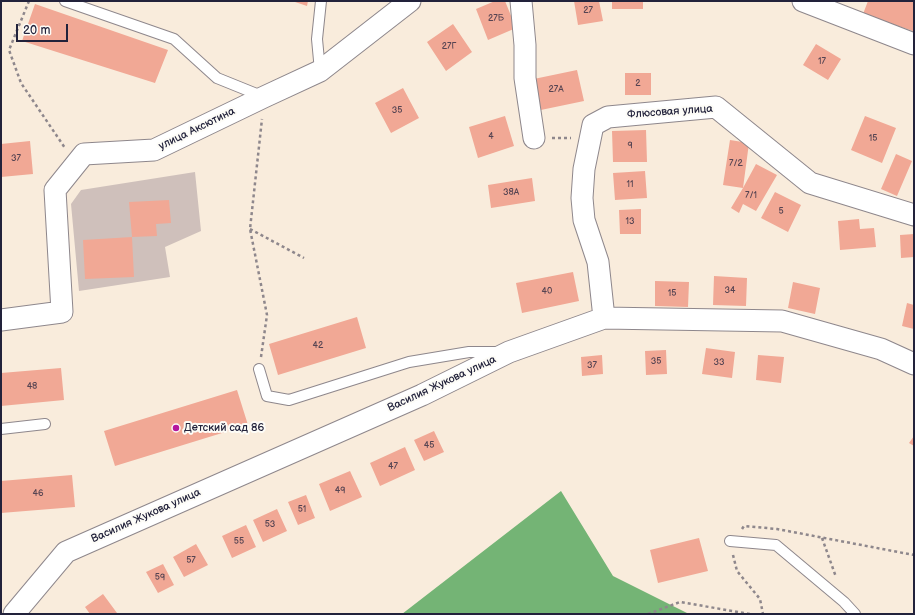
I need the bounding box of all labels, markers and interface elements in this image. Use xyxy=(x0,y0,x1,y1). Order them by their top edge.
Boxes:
house number: 27 xyxy=(583,6,593,16)
house number: 27Б xyxy=(488,14,504,24)
scale bar xyxy=(18,16,70,42)
text: 20 m xyxy=(23,23,50,38)
house number: 27Г xyxy=(442,42,456,52)
house number: 17 xyxy=(818,57,826,67)
house number: 2 xyxy=(635,79,641,89)
house number: 27А xyxy=(548,85,564,95)
street label: Флюсовая улица xyxy=(627,102,713,122)
street label: улица Аксютина xyxy=(157,105,237,153)
house number: 35 xyxy=(392,106,402,116)
house number: 4 xyxy=(488,132,494,142)
house number: 15 xyxy=(869,134,877,144)
house number: 9 xyxy=(627,141,633,151)
house number: 37 xyxy=(11,154,21,164)
house number: 7/2 xyxy=(729,159,743,169)
house number: 11 xyxy=(627,180,633,190)
house number: 38А xyxy=(503,188,519,198)
house number: 7/1 xyxy=(745,191,757,201)
house number: 5 xyxy=(778,207,784,217)
house number: 13 xyxy=(625,217,635,227)
house number: 34 xyxy=(724,286,736,296)
house number: 40 xyxy=(542,287,552,297)
house number: 15 xyxy=(668,289,676,299)
house number: 42 xyxy=(313,341,323,351)
street label: Василия Жукова улица xyxy=(386,353,498,415)
house number: 35 xyxy=(651,357,661,367)
house number: 33 xyxy=(713,358,725,368)
house number: 37 xyxy=(587,361,597,371)
house number: 48 xyxy=(27,382,37,392)
place label: Детский сад 86 xyxy=(184,421,264,435)
marker: Детский сад 86 xyxy=(171,423,181,433)
house number: 45 xyxy=(424,441,434,451)
house number: 47 xyxy=(388,462,398,472)
street label: Василия Жукова улица xyxy=(89,486,203,546)
house number: 49 xyxy=(335,486,345,496)
house number: 46 xyxy=(33,489,43,499)
house number: 51 xyxy=(298,505,306,515)
house number: 53 xyxy=(265,520,275,530)
house number: 55 xyxy=(234,537,244,547)
house number: 57 xyxy=(186,556,196,566)
house number: 59 xyxy=(155,573,165,583)

